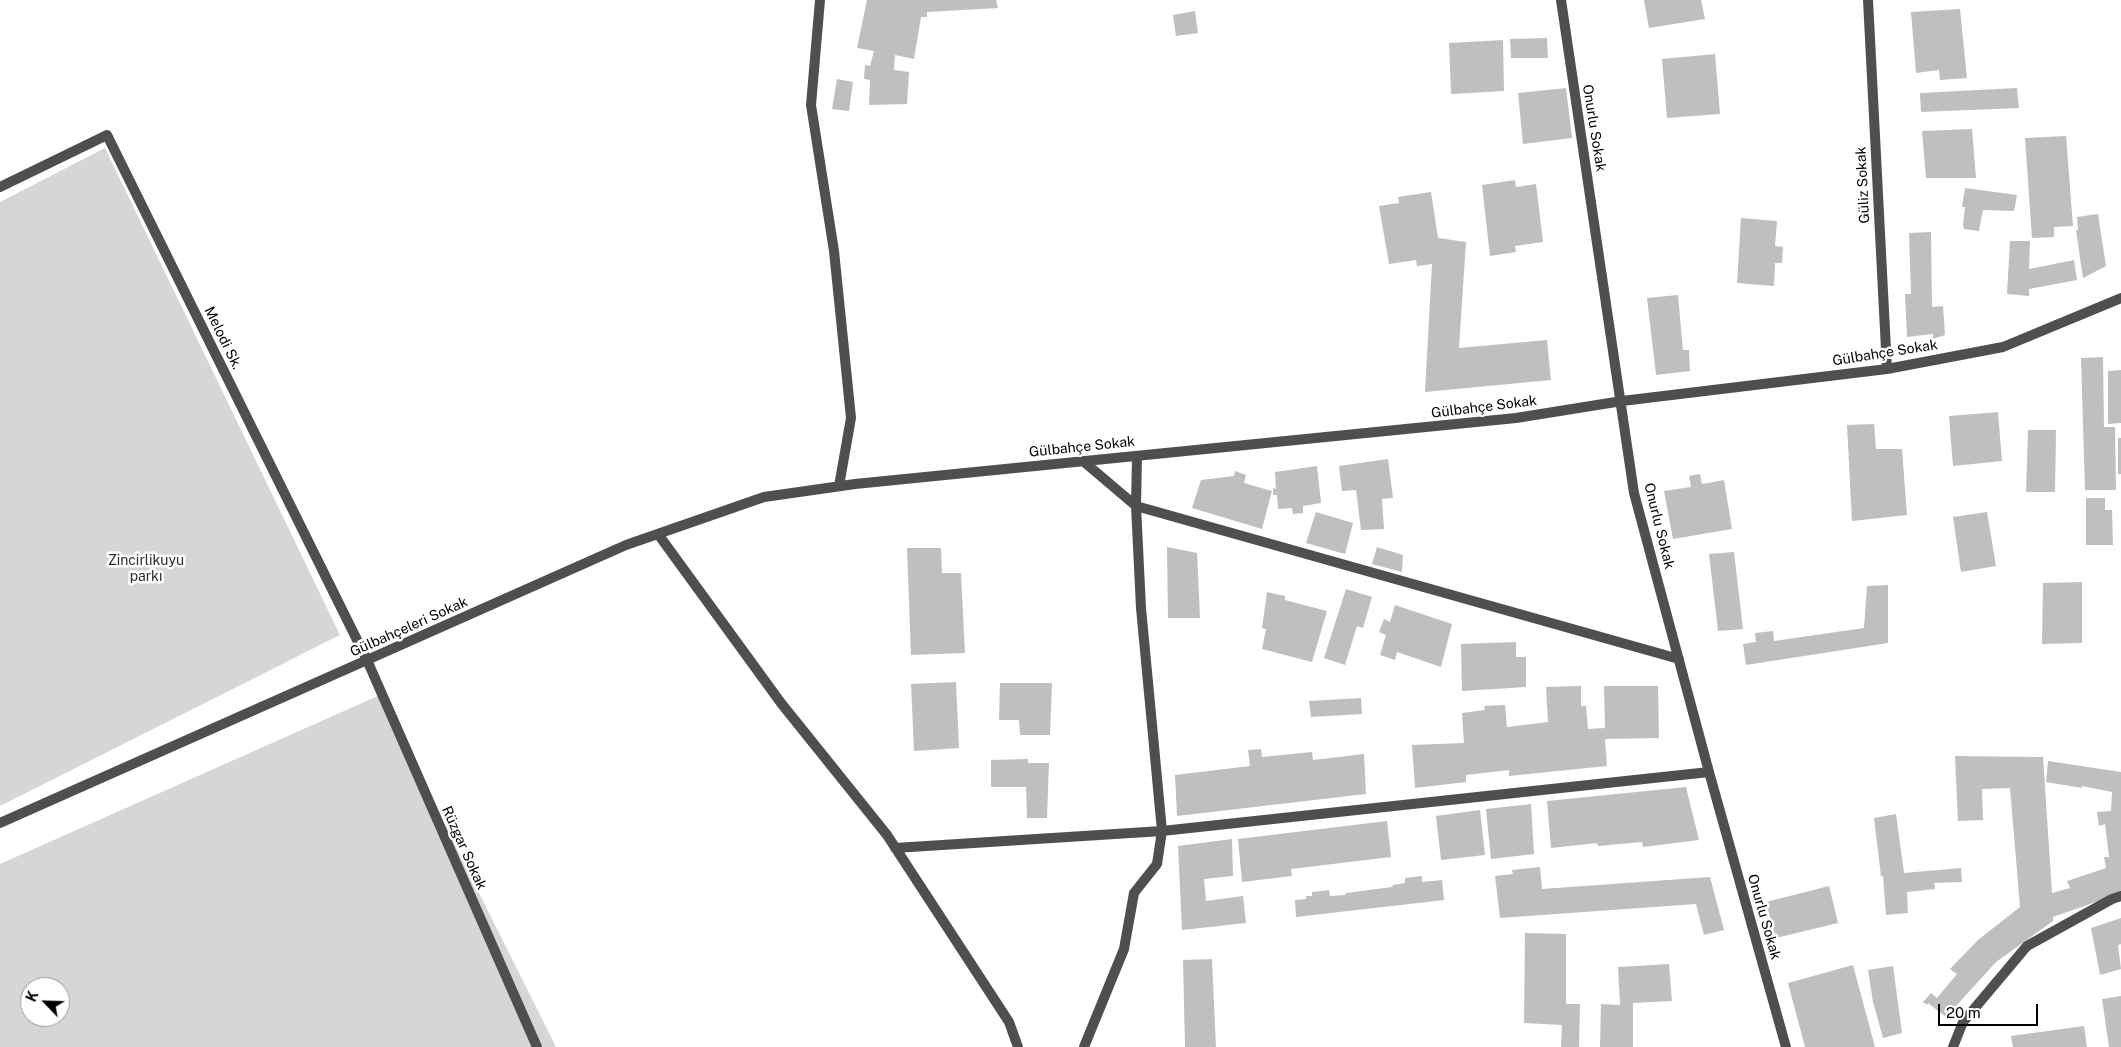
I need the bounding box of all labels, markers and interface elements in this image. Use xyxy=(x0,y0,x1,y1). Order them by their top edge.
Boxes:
street label: Onurlu Sokak xyxy=(1579,83,1609,173)
street label: Güliz Sokak xyxy=(1853,146,1873,224)
street label: Melodi Sk. xyxy=(201,304,245,372)
street label: Gülbahçe Sokak xyxy=(1831,336,1939,370)
street label: Gülbahçe Sokak xyxy=(1430,392,1538,422)
street label: Gülbahçe Sokak xyxy=(1028,433,1136,461)
street label: Onurlu Sokak xyxy=(1640,481,1678,571)
park label: Zincirlikuyu parkı xyxy=(108,553,184,586)
street label: Gülbahçeleri Sokak xyxy=(348,593,470,661)
street label: Rüzgar Sokak xyxy=(438,804,490,892)
street label: Onurlu Sokak xyxy=(1744,872,1784,962)
north arrow xyxy=(20,977,70,1027)
text: K xyxy=(23,988,42,1004)
scale bar xyxy=(1941,994,2041,1026)
text: 20 m xyxy=(1946,1004,1981,1021)

